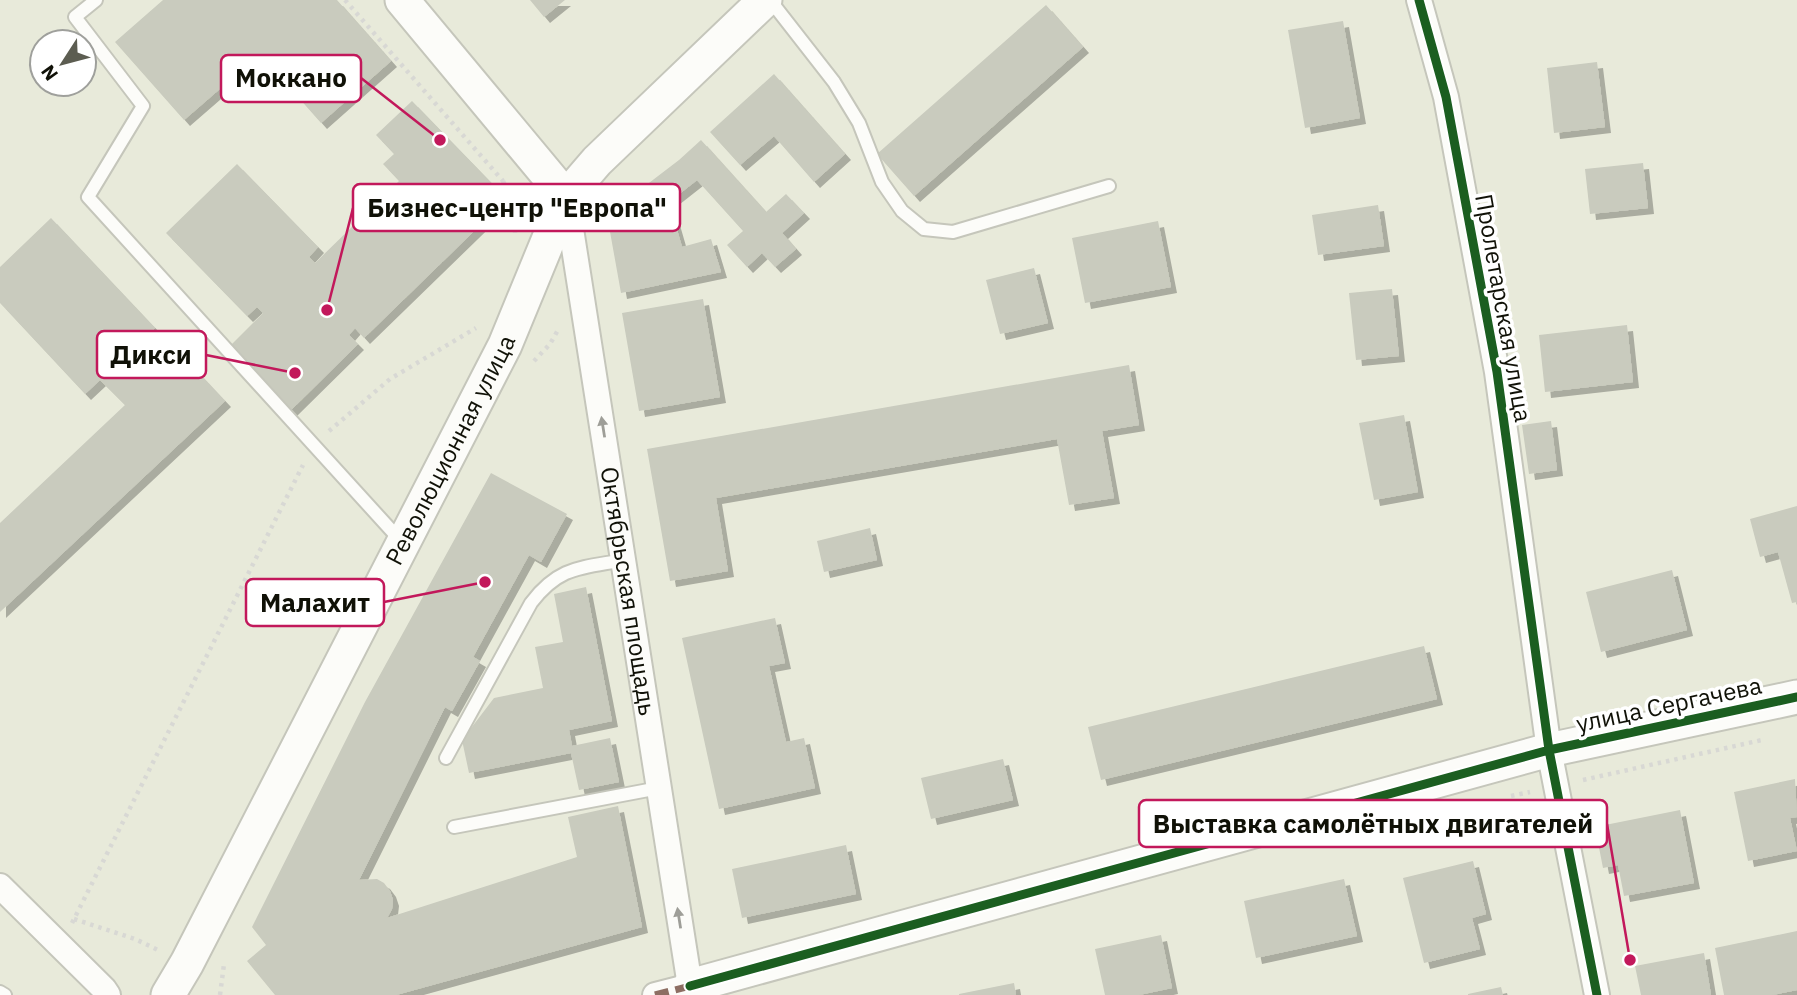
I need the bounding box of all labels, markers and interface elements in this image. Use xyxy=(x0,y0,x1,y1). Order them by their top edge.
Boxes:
north arrow xyxy=(28,28,98,98)
callout: Моккано xyxy=(221,55,361,102)
text: N xyxy=(35,60,63,86)
text: Моккано xyxy=(235,60,347,94)
callout: Бизнес-центр "Европа" xyxy=(353,184,680,231)
text: Бизнес-центр "Европа" xyxy=(367,190,667,224)
street label: Пролетарская улица xyxy=(1468,191,1540,424)
street label: Революционная улица xyxy=(378,330,522,570)
callout: Дикси xyxy=(97,331,206,378)
text: Дикси xyxy=(110,337,192,371)
one-way arrow xyxy=(597,416,608,438)
street label: Октябрьская площадь xyxy=(594,464,664,718)
callout: Малахит xyxy=(246,579,384,626)
text: Малахит xyxy=(260,585,370,619)
street label: улица Сергачева xyxy=(1573,669,1765,739)
callout: Выставка самолётных двигателей xyxy=(1139,800,1607,847)
text: Выставка самолётных двигателей xyxy=(1153,806,1593,840)
one-way arrow xyxy=(673,907,684,929)

